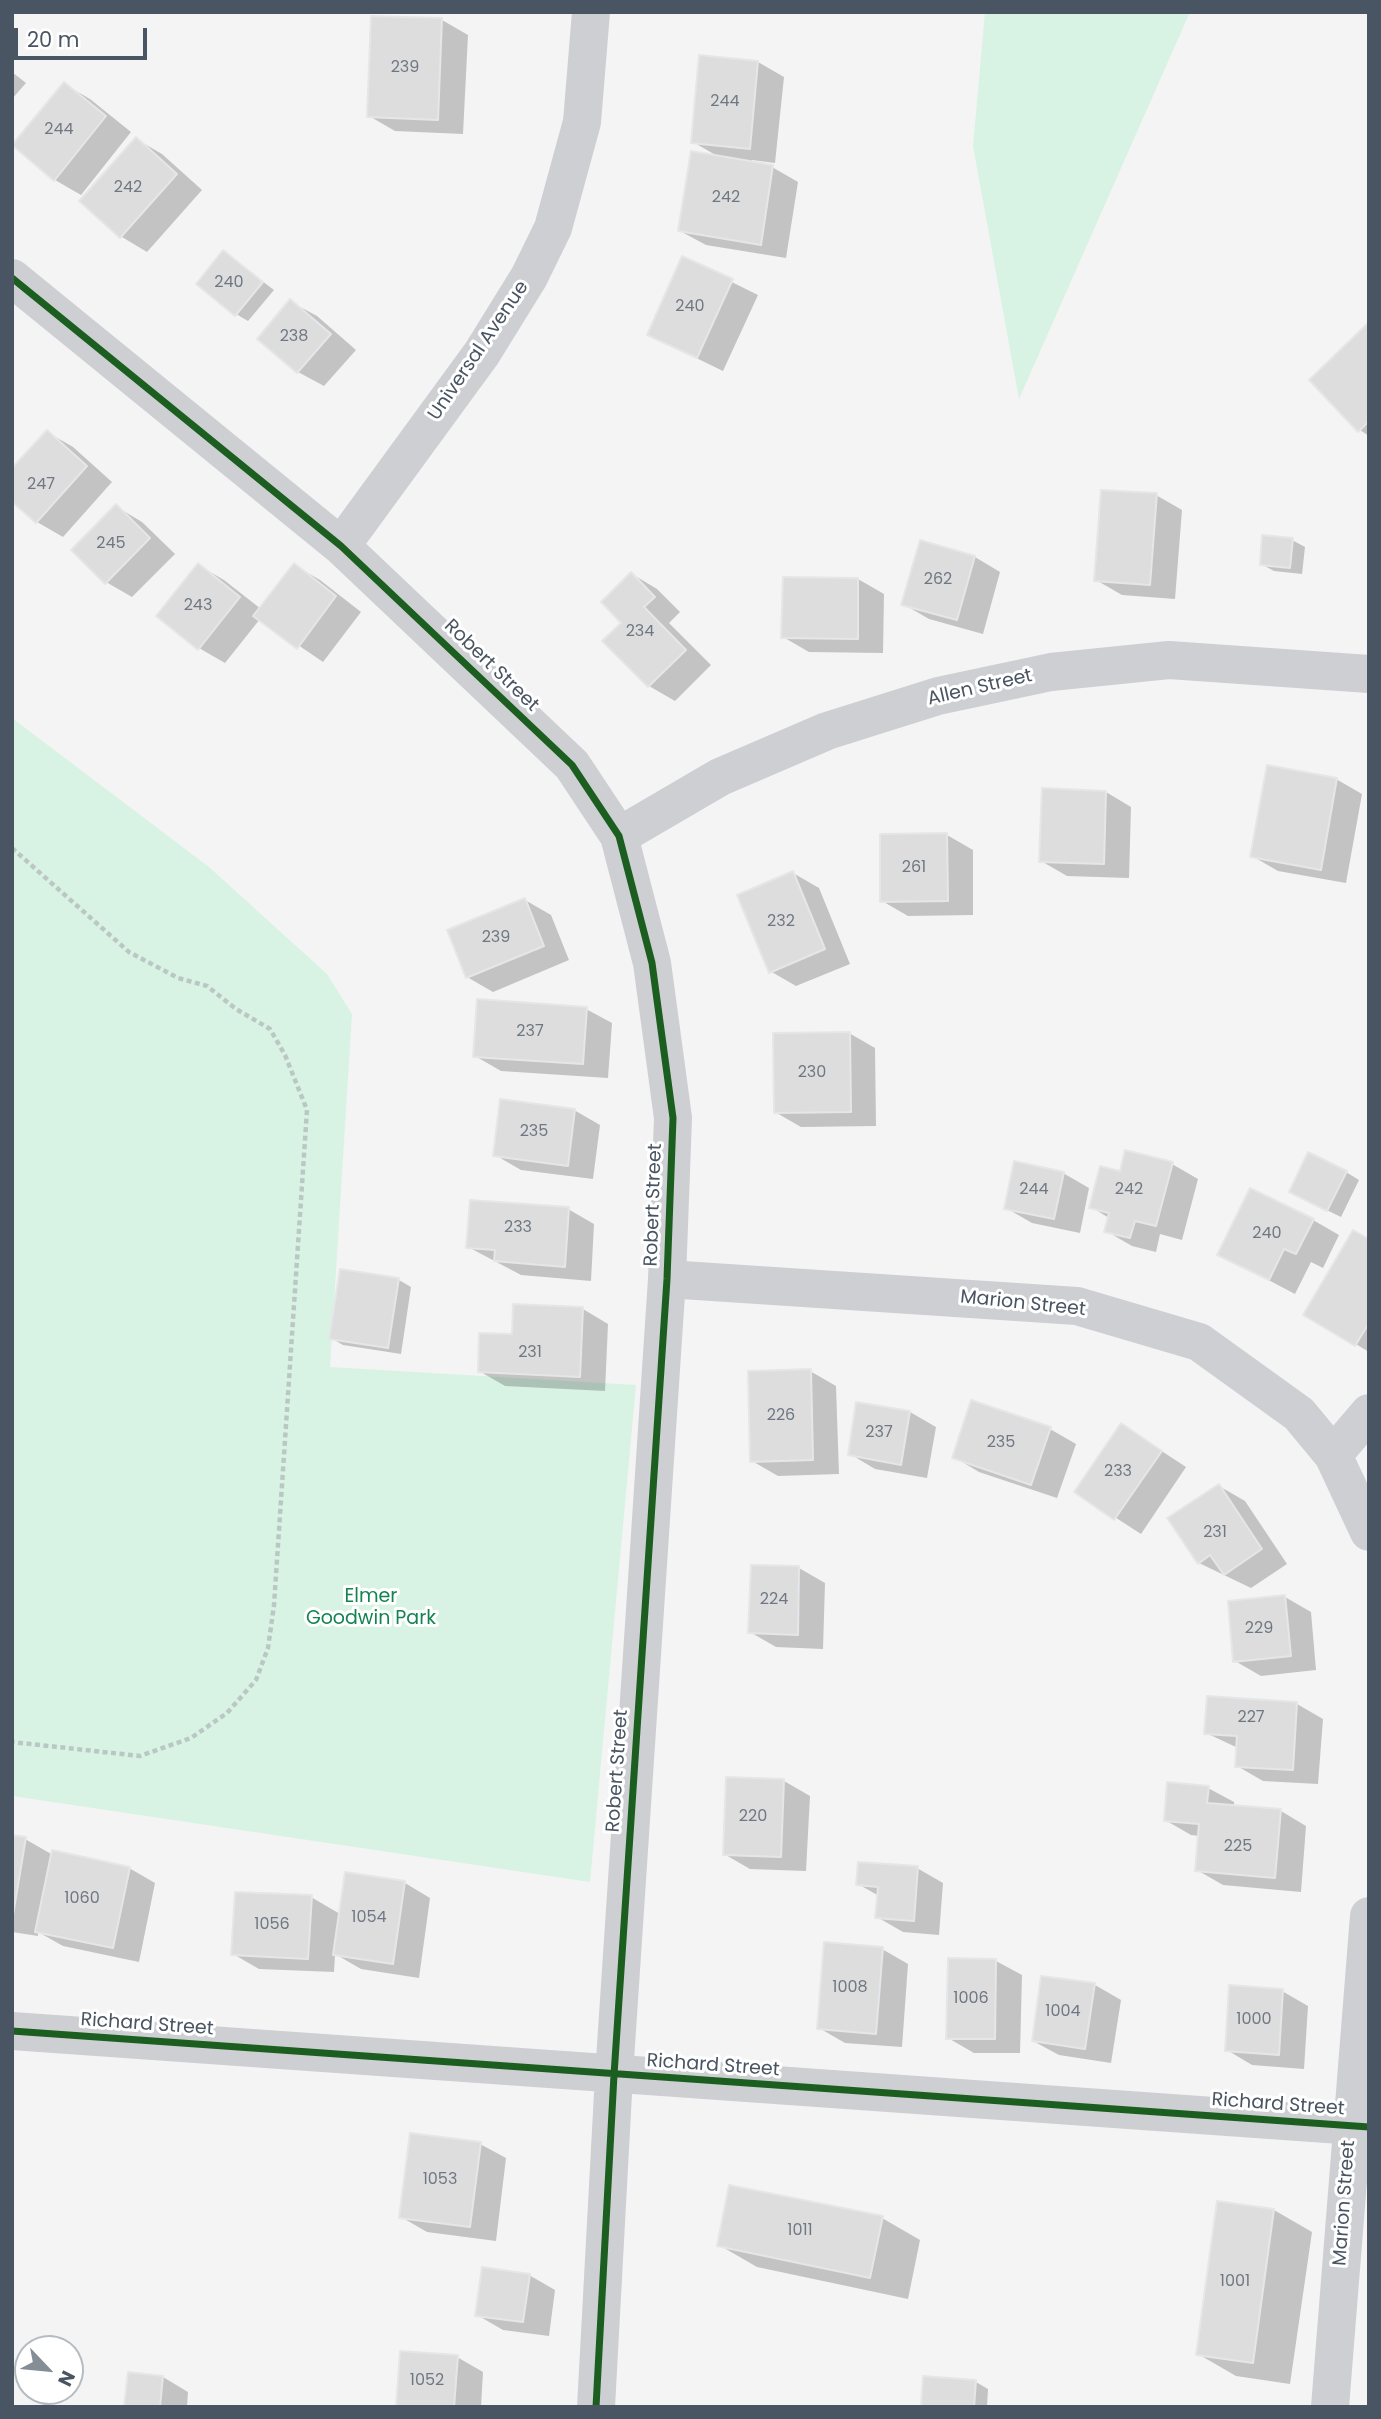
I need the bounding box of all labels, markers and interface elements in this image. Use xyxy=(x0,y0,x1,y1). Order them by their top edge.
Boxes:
scale bar xyxy=(18,14,150,58)
text: 20 m xyxy=(27,25,80,54)
house number: 239 xyxy=(391,58,419,78)
house number: 244 xyxy=(710,92,740,112)
house number: 244 xyxy=(44,120,74,140)
house number: 242 xyxy=(114,178,142,198)
house number: 242 xyxy=(712,188,740,208)
house number: 240 xyxy=(214,273,244,293)
street label: Universal Avenue xyxy=(424,277,534,425)
house number: 240 xyxy=(675,297,705,317)
house number: 238 xyxy=(280,327,308,347)
house number: 247 xyxy=(27,475,55,495)
house number: 245 xyxy=(96,534,126,554)
house number: 262 xyxy=(924,570,952,590)
house number: 243 xyxy=(184,596,212,616)
street label: Robert Street xyxy=(439,615,543,717)
house number: 234 xyxy=(626,622,654,642)
street label: Allen Street xyxy=(925,665,1035,711)
house number: 261 xyxy=(902,858,926,878)
house number: 232 xyxy=(767,912,795,932)
house number: 239 xyxy=(482,928,510,948)
house number: 237 xyxy=(516,1022,544,1042)
house number: 230 xyxy=(798,1063,826,1083)
house number: 235 xyxy=(520,1122,548,1142)
street label: Robert Street xyxy=(640,1143,668,1267)
house number: 244 xyxy=(1019,1180,1049,1200)
house number: 242 xyxy=(1115,1180,1143,1200)
house number: 233 xyxy=(504,1218,532,1238)
house number: 240 xyxy=(1252,1224,1282,1244)
street label: Marion Street xyxy=(959,1286,1087,1322)
house number: 231 xyxy=(518,1343,542,1363)
house number: 226 xyxy=(767,1406,795,1426)
house number: 237 xyxy=(865,1423,893,1443)
house number: 235 xyxy=(987,1433,1015,1453)
house number: 233 xyxy=(1104,1462,1132,1482)
house number: 231 xyxy=(1203,1523,1227,1543)
park label: Elmer Goodwin Park xyxy=(306,1586,436,1630)
house number: 224 xyxy=(760,1590,788,1610)
house number: 229 xyxy=(1245,1619,1273,1639)
house number: 227 xyxy=(1237,1708,1265,1728)
street label: Robert Street xyxy=(602,1709,634,1833)
house number: 220 xyxy=(739,1807,767,1827)
house number: 225 xyxy=(1224,1837,1252,1857)
house number: 1060 xyxy=(64,1889,100,1909)
house number: 1054 xyxy=(351,1908,387,1928)
house number: 1056 xyxy=(254,1915,290,1935)
house number: 1008 xyxy=(832,1978,868,1998)
house number: 1006 xyxy=(953,1989,989,2009)
house number: 1004 xyxy=(1045,2002,1081,2022)
street label: Richard Street xyxy=(80,2009,214,2041)
house number: 1000 xyxy=(1236,2010,1272,2030)
street label: Richard Street xyxy=(646,2050,780,2082)
street label: Richard Street xyxy=(1211,2089,1345,2121)
street label: Marion Street xyxy=(1329,2139,1361,2267)
house number: 1053 xyxy=(423,2170,457,2190)
house number: 1011 xyxy=(787,2221,813,2241)
house number: 1001 xyxy=(1220,2272,1250,2292)
north arrow xyxy=(14,2335,84,2405)
text: N xyxy=(51,2366,82,2391)
house number: 1052 xyxy=(410,2371,444,2391)

